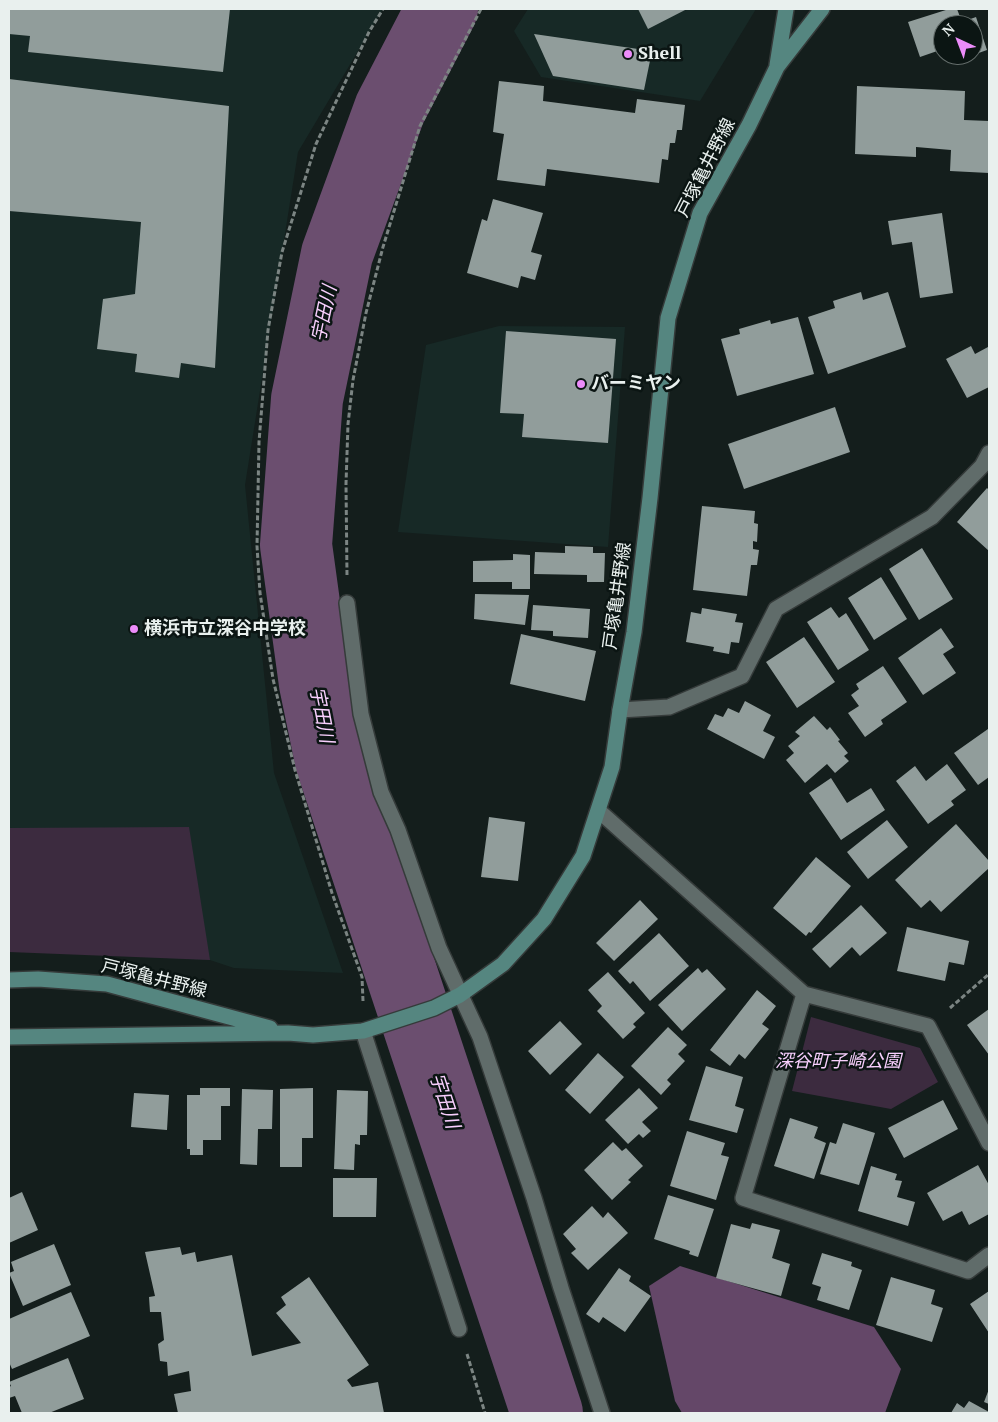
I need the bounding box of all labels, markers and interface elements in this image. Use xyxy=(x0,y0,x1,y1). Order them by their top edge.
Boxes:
north arrow xyxy=(933,15,983,65)
text: N xyxy=(938,19,958,40)
place label: Shell xyxy=(638,43,681,65)
marker: Shell xyxy=(622,48,634,60)
street label: 戸塚亀井野線 xyxy=(672,115,740,221)
water label: 宇田川 xyxy=(308,284,342,344)
place label: バーミヤン xyxy=(591,373,681,395)
marker: バーミヤン xyxy=(575,378,587,390)
street label: 戸塚亀井野線 xyxy=(600,541,636,651)
place label: 横浜市立深谷中学校 xyxy=(144,618,306,640)
marker: 横浜市立深谷中学校 xyxy=(128,623,140,635)
water label: 宇田川 xyxy=(304,685,338,745)
street label: 戸塚亀井野線 xyxy=(99,955,209,1003)
park label: 深谷町子崎公園 xyxy=(775,1051,901,1073)
water label: 宇田川 xyxy=(424,1070,464,1132)

